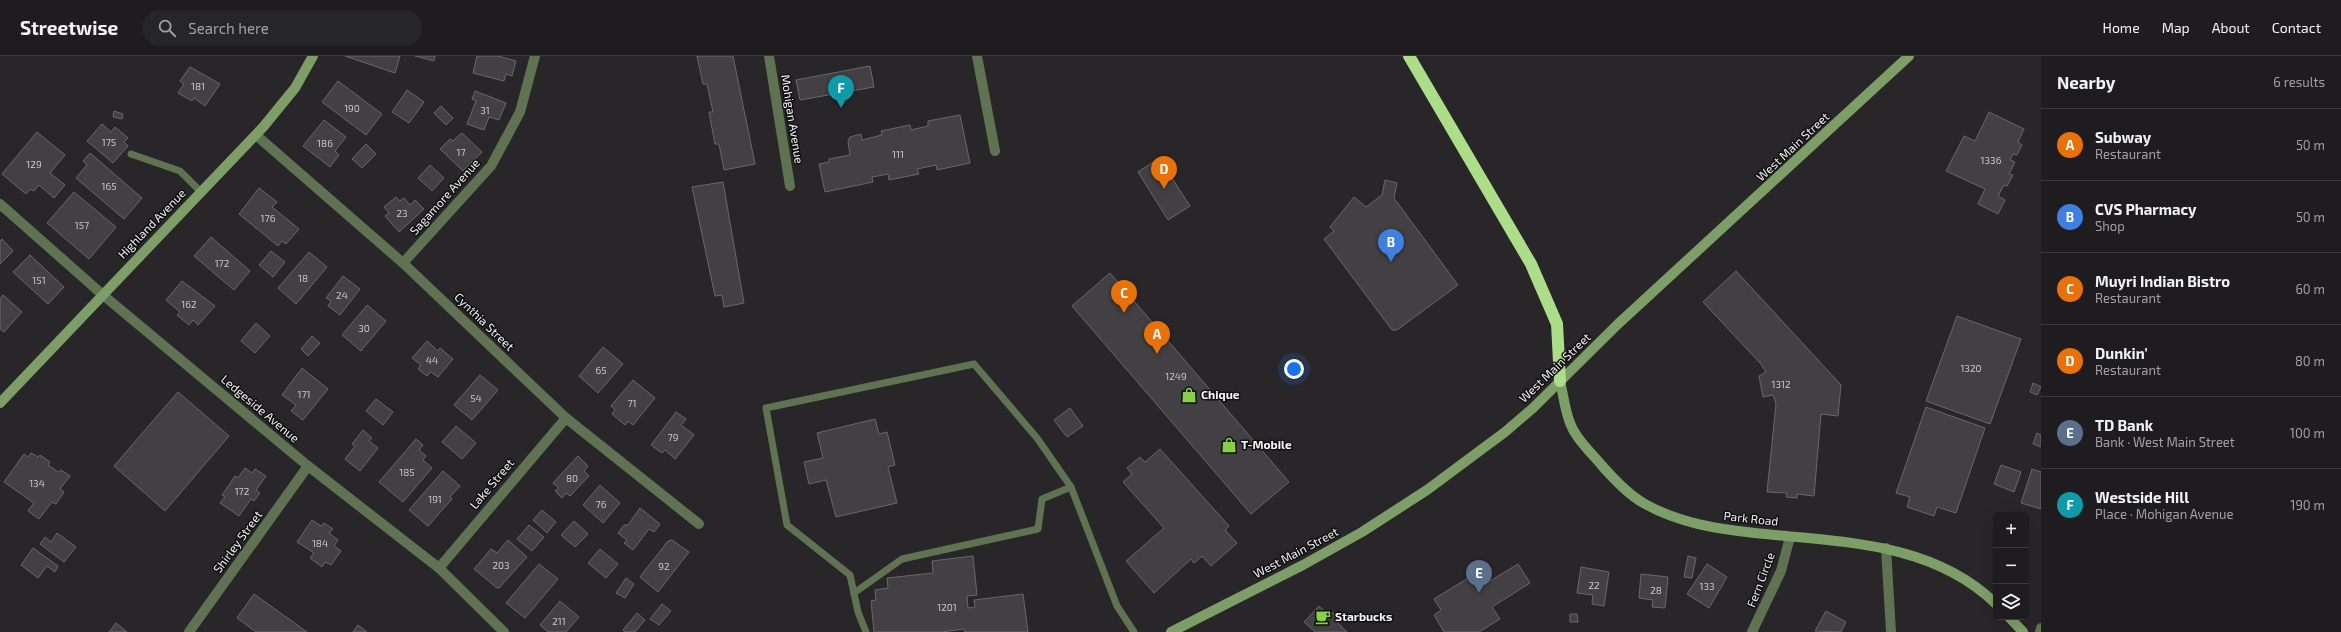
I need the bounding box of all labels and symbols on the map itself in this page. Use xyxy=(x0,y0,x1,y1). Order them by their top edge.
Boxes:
street label: Mohigan Avenue xyxy=(779,73,807,164)
pin: F xyxy=(828,75,854,108)
house number: 181 xyxy=(191,80,205,92)
house number: 190 xyxy=(344,102,360,114)
house number: 31 xyxy=(480,104,490,116)
street label: West Main Street xyxy=(1753,109,1832,183)
house number: 175 xyxy=(102,136,116,148)
house number: 186 xyxy=(317,137,333,149)
house number: 17 xyxy=(456,146,466,158)
house number: 111 xyxy=(892,148,904,160)
house number: 1336 xyxy=(1981,154,2002,166)
street label: Sagamore Avenue xyxy=(406,155,482,237)
pin: D xyxy=(1151,156,1177,189)
house number: 129 xyxy=(26,158,42,170)
house number: 165 xyxy=(101,180,117,192)
street label: Highland Avenue xyxy=(115,186,188,261)
house number: 23 xyxy=(396,207,408,219)
house number: 176 xyxy=(261,212,276,224)
house number: 157 xyxy=(75,219,89,231)
pin: B xyxy=(1378,229,1404,262)
house number: 172 xyxy=(215,257,230,269)
house number: 18 xyxy=(298,272,308,284)
house number: 151 xyxy=(32,274,46,286)
pin: C xyxy=(1111,280,1137,313)
house number: 24 xyxy=(336,289,348,301)
street label: Cynthia Street xyxy=(452,289,518,353)
house number: 162 xyxy=(181,298,197,310)
pin: A xyxy=(1144,321,1170,354)
house number: 30 xyxy=(358,322,370,334)
street label: West Main Street xyxy=(1516,329,1593,405)
house number: 44 xyxy=(426,354,438,366)
your location xyxy=(1284,359,1304,379)
house number: 1320 xyxy=(1960,362,1982,374)
house number: 65 xyxy=(595,364,607,376)
house number: 1249 xyxy=(1165,370,1187,382)
street label: Ledgeside Avenue xyxy=(219,372,303,445)
house number: 1312 xyxy=(1771,378,1791,390)
shop icon: Chique xyxy=(1180,386,1198,404)
place label: Chique xyxy=(1201,387,1240,401)
house number: 171 xyxy=(297,388,311,400)
house number: 54 xyxy=(470,392,482,404)
house number: 71 xyxy=(627,397,637,409)
house number: 79 xyxy=(668,431,679,443)
shop icon: T-Mobile xyxy=(1220,436,1238,454)
place label: T-Mobile xyxy=(1241,437,1292,451)
street label: Lake Street xyxy=(466,455,517,511)
house number: 185 xyxy=(399,466,415,478)
house number: 80 xyxy=(566,472,578,484)
house number: 134 xyxy=(29,477,45,489)
house number: 172 xyxy=(235,485,250,497)
house number: 191 xyxy=(428,493,442,505)
house number: 76 xyxy=(596,498,607,510)
street label: Shirley Street xyxy=(210,507,265,575)
street label: Park Road xyxy=(1723,508,1779,528)
street label: West Main Street xyxy=(1251,524,1341,580)
house number: 184 xyxy=(312,537,328,549)
street label: Fern Circle xyxy=(1743,550,1777,609)
house number: 203 xyxy=(492,559,510,571)
house number: 92 xyxy=(658,560,670,572)
pin: E xyxy=(1466,560,1492,593)
house number: 22 xyxy=(1588,579,1600,591)
house number: 133 xyxy=(1699,580,1715,592)
house number: 28 xyxy=(1650,584,1662,596)
house number: 1201 xyxy=(937,601,957,613)
cafe icon: Starbucks xyxy=(1314,608,1332,626)
place label: Starbucks xyxy=(1335,609,1392,623)
house number: 211 xyxy=(552,615,566,627)

